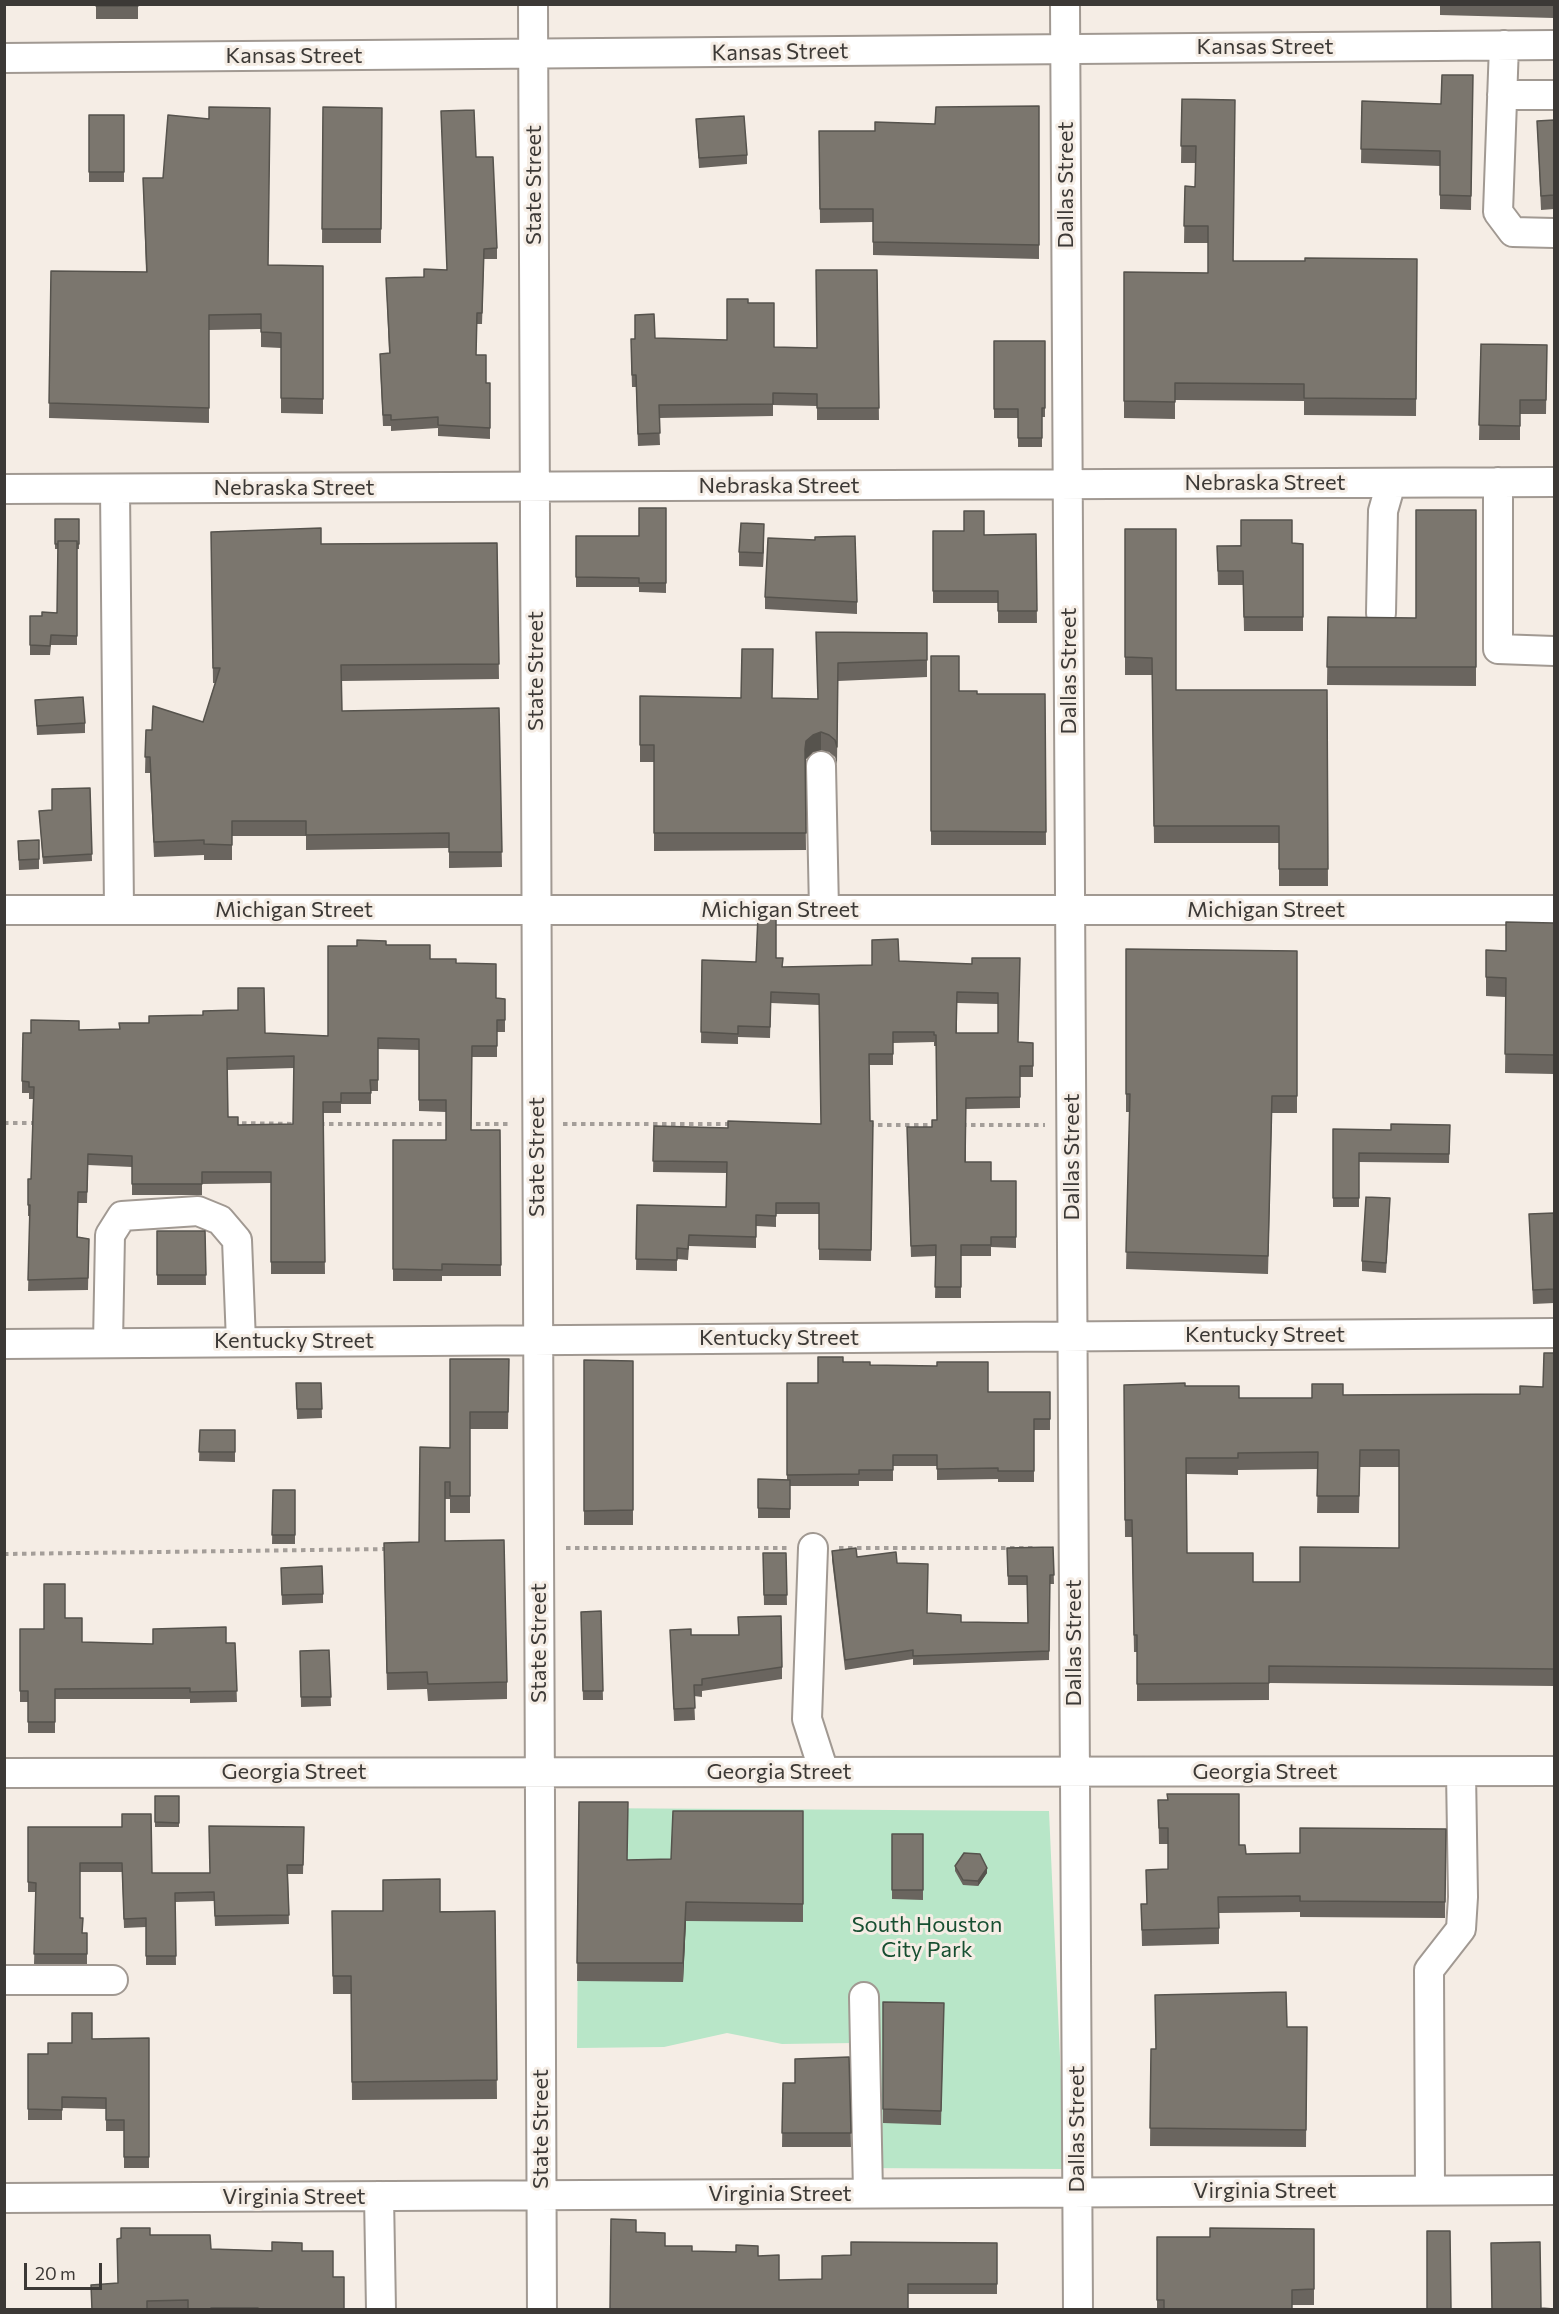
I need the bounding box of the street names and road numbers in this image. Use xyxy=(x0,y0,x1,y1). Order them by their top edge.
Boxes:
street label: Kansas Street xyxy=(1197,34,1333,60)
street label: Kansas Street xyxy=(711,38,849,66)
street label: Kansas Street xyxy=(226,43,362,69)
street label: Dallas Street xyxy=(1053,122,1079,248)
street label: State Street xyxy=(521,125,547,245)
street label: Nebraska Street xyxy=(1184,470,1346,496)
street label: Nebraska Street xyxy=(698,473,860,499)
street label: Nebraska Street xyxy=(213,475,375,501)
street label: Dallas Street xyxy=(1056,608,1082,734)
street label: State Street xyxy=(523,611,549,731)
street label: Michigan Street xyxy=(215,897,373,923)
street label: Michigan Street xyxy=(701,897,859,923)
street label: Michigan Street xyxy=(1187,897,1345,923)
street label: Dallas Street xyxy=(1059,1094,1085,1220)
street label: State Street xyxy=(524,1097,550,1217)
street label: Kentucky Street xyxy=(1185,1322,1345,1348)
street label: Kentucky Street xyxy=(699,1325,859,1351)
street label: Kentucky Street xyxy=(214,1328,374,1354)
street label: Dallas Street xyxy=(1061,1580,1087,1706)
street label: State Street xyxy=(526,1583,552,1703)
street label: Georgia Street xyxy=(221,1759,367,1785)
street label: Georgia Street xyxy=(706,1759,852,1785)
street label: Georgia Street xyxy=(1192,1759,1338,1785)
street label: Dallas Street xyxy=(1064,2066,1090,2192)
street label: State Street xyxy=(528,2069,554,2189)
street label: Virginia Street xyxy=(1193,2178,1337,2204)
street label: Virginia Street xyxy=(708,2181,852,2207)
street label: Virginia Street xyxy=(222,2184,366,2210)

